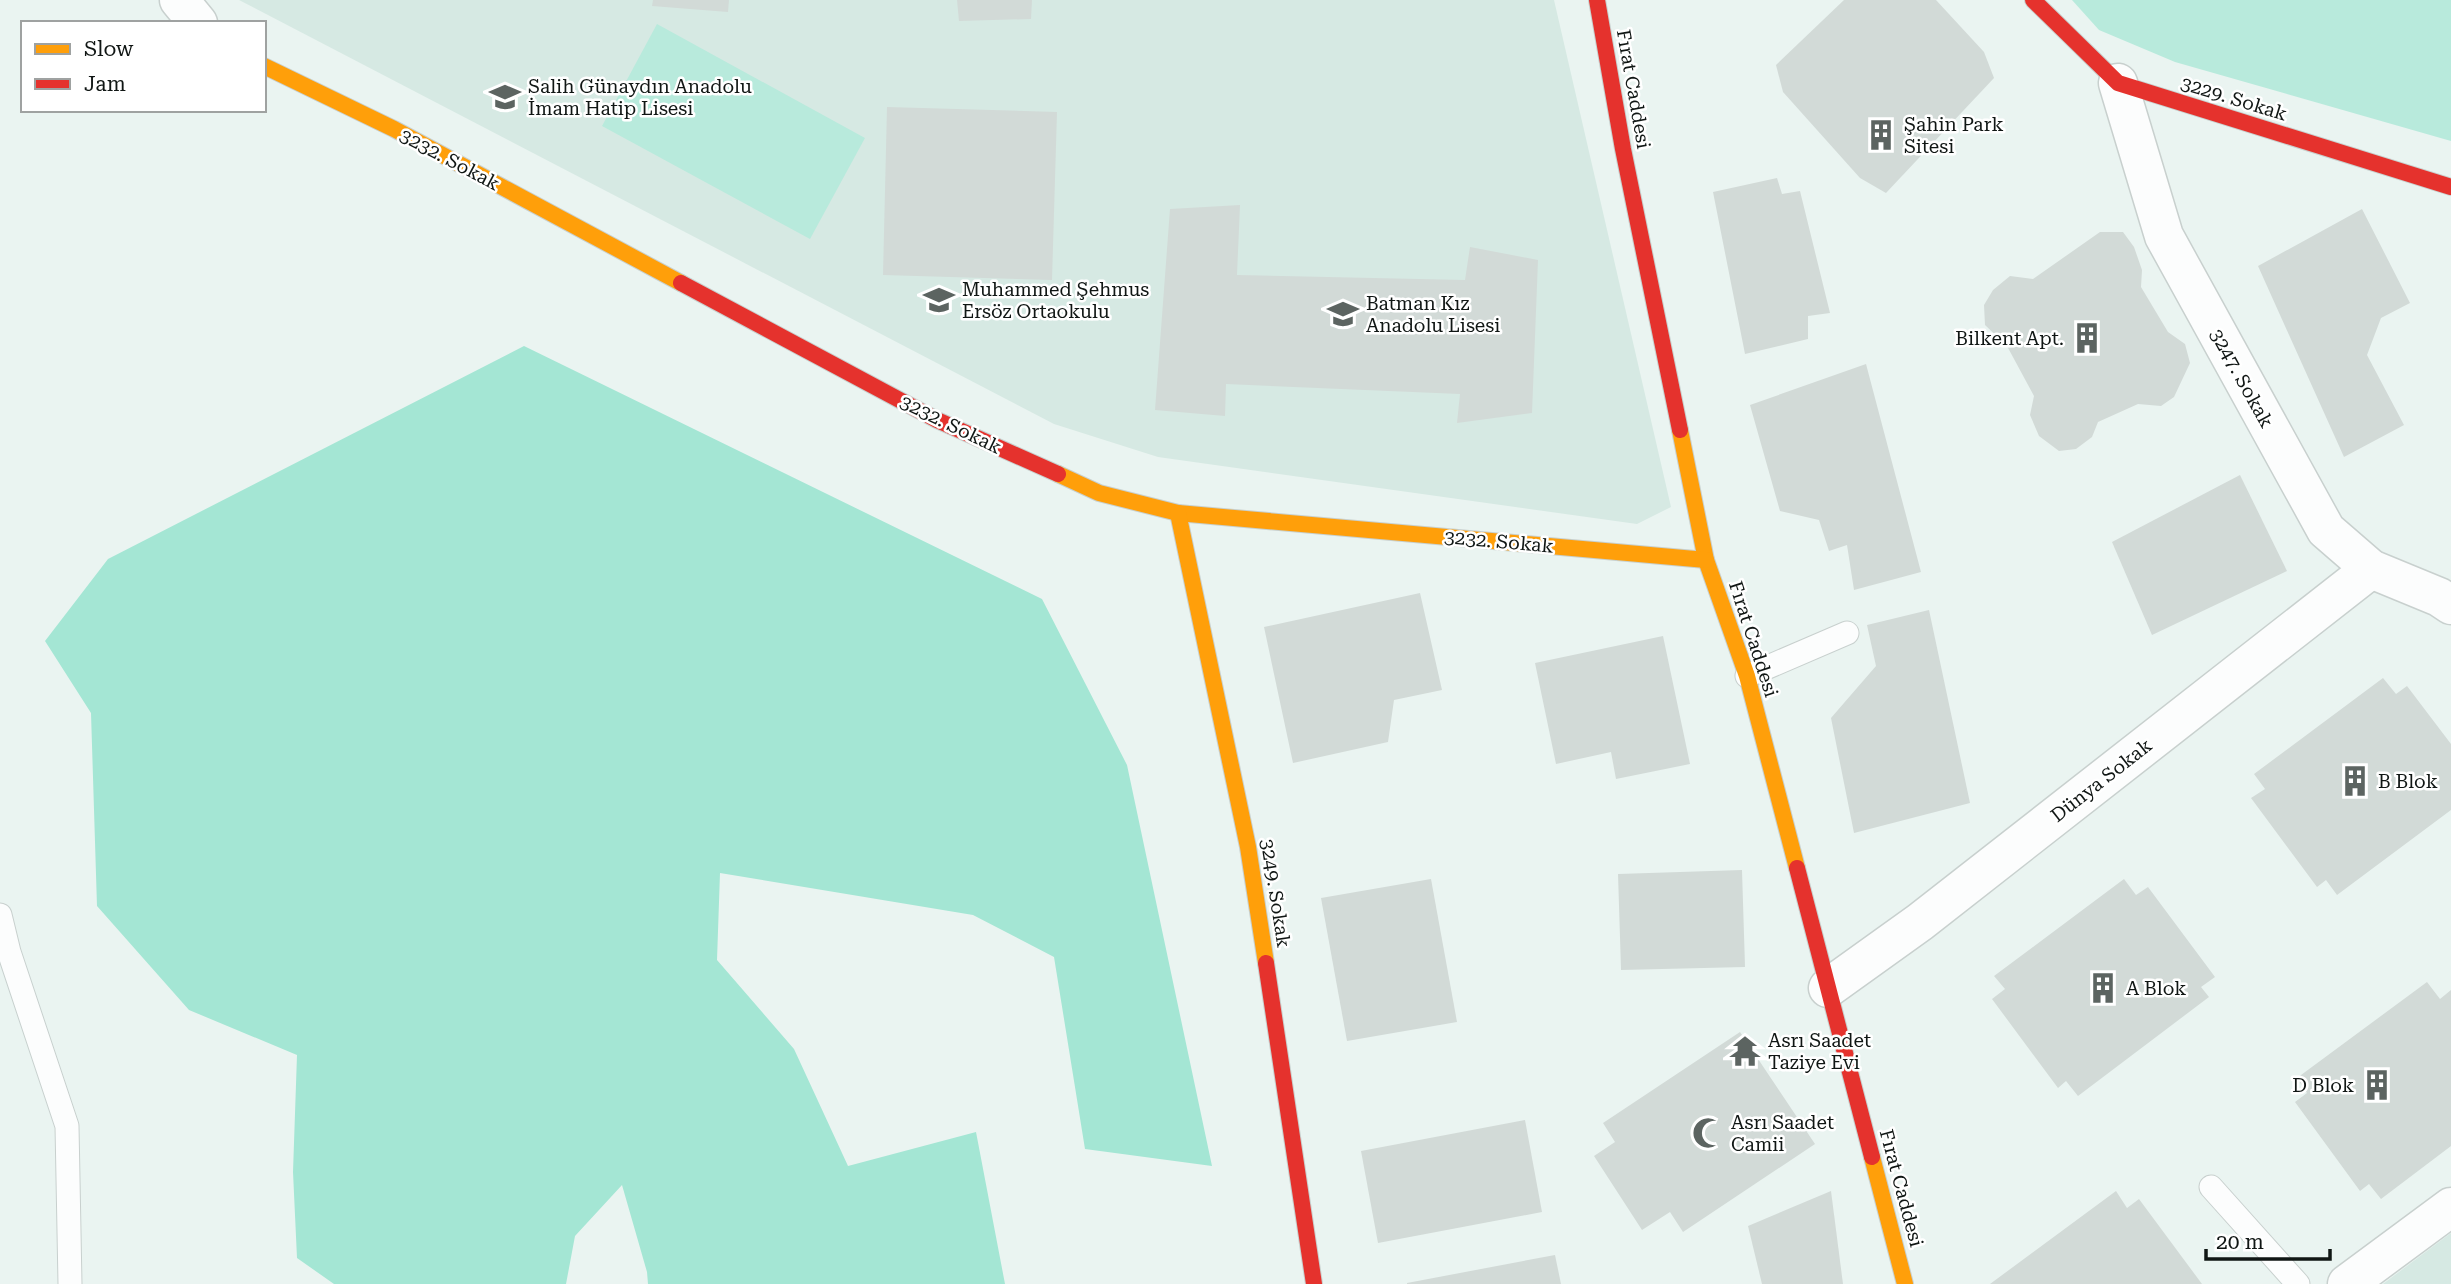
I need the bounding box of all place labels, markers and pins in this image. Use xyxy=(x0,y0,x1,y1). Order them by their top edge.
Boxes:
place label: Salih Günaydın Anadolu İmam Hatip Lisesi xyxy=(528,75,752,120)
school or university icon: Salih Günaydın Anadolu İmam Hatip Lisesi xyxy=(488,80,522,114)
place label: Şahin Park Sitesi xyxy=(1904,113,2003,158)
building icon: Şahin Park Sitesi xyxy=(1864,118,1898,152)
place label: Muhammed Şehmus Ersöz Ortaokulu xyxy=(962,278,1149,323)
school or university icon: Muhammed Şehmus Ersöz Ortaokulu xyxy=(922,283,956,317)
place label: Batman Kız Anadolu Lisesi xyxy=(1366,292,1500,337)
school or university icon: Batman Kız Anadolu Lisesi xyxy=(1326,297,1360,331)
building icon: Bilkent Apt. xyxy=(2070,321,2104,355)
place label: Bilkent Apt. xyxy=(1955,327,2064,350)
building icon: B Blok xyxy=(2338,764,2372,798)
place label: B Blok xyxy=(2378,770,2438,793)
building icon: A Blok xyxy=(2086,971,2120,1005)
place label: A Blok xyxy=(2126,977,2186,1000)
place label: Asrı Saadet Taziye Evi xyxy=(1768,1029,1871,1074)
temple icon: Asrı Saadet Taziye Evi xyxy=(1728,1034,1762,1068)
building icon: D Blok xyxy=(2360,1068,2394,1102)
place label: D Blok xyxy=(2292,1074,2354,1097)
place label: Asrı Saadet Camii xyxy=(1731,1111,1834,1156)
mosque icon: Asrı Saadet Camii xyxy=(1691,1116,1725,1150)

